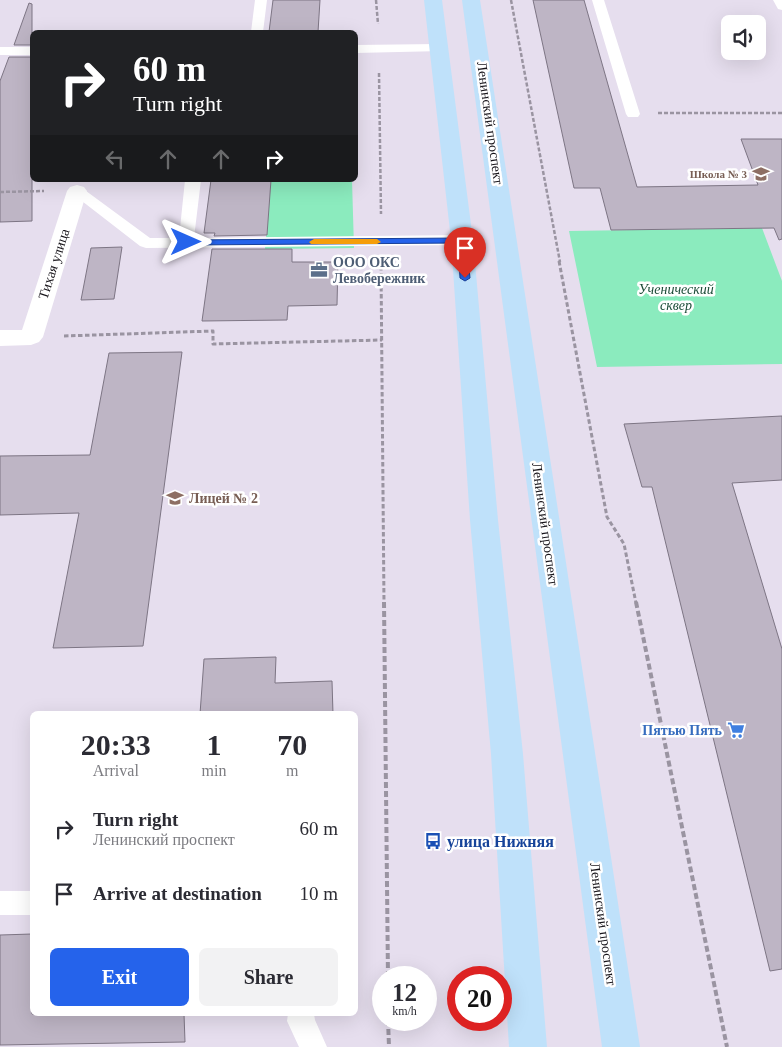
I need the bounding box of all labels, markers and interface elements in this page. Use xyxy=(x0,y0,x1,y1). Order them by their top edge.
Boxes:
map controls xyxy=(721,15,766,60)
button: sound xyxy=(721,15,766,60)
icon: right xyxy=(50,50,115,115)
text: 60 m xyxy=(133,50,206,89)
street label: Ленинский проспект xyxy=(474,61,506,185)
text: Turn right xyxy=(133,91,222,116)
icon: left xyxy=(101,145,129,173)
icon: ahead xyxy=(154,145,182,173)
icon: ahead xyxy=(207,145,235,173)
icon: right xyxy=(260,145,288,173)
school or university icon: Школа № 3 xyxy=(751,164,771,184)
place label: Школа № 3 xyxy=(690,168,747,180)
position arrow xyxy=(159,215,211,267)
street label: Тихая улица xyxy=(36,226,73,301)
pin xyxy=(444,227,486,278)
icon: arrive xyxy=(451,234,479,262)
place label: ООО ОКС Левобережник xyxy=(333,255,426,286)
office icon: ООО ОКС Левобережник xyxy=(309,260,329,280)
park label: Ученический сквер xyxy=(638,282,714,313)
street label: Ленинский проспект xyxy=(529,462,561,586)
school or university icon: Лицей № 2 xyxy=(165,488,185,508)
place label: Лицей № 2 xyxy=(189,491,258,506)
supermarket icon: Пятью Пять xyxy=(726,720,746,740)
place label: Пятью Пять xyxy=(642,723,723,738)
text: 20:33 xyxy=(81,728,151,761)
text: 1 xyxy=(206,728,221,761)
text: 70 xyxy=(277,728,307,761)
text: Arrival xyxy=(93,762,139,779)
text: min xyxy=(202,762,226,779)
text: m xyxy=(286,762,298,779)
text: Turn right xyxy=(93,809,178,830)
icon: right xyxy=(50,815,78,843)
text: 60 m xyxy=(299,818,338,839)
text: Ленинский проспект xyxy=(93,831,235,848)
bus stop icon: улица Нижняя xyxy=(423,831,443,851)
place label: улица Нижняя xyxy=(447,833,554,851)
street label: Ленинский проспект xyxy=(587,862,619,986)
icon: arrive xyxy=(50,880,78,908)
text: Arrive at destination xyxy=(93,883,262,904)
text: 10 m xyxy=(299,883,338,904)
button: Exit xyxy=(50,948,189,1006)
button: Share xyxy=(199,948,338,1006)
speed limit sign: 20 xyxy=(447,966,512,1031)
text: 12 xyxy=(392,979,417,1006)
text: km/h xyxy=(392,1004,417,1018)

